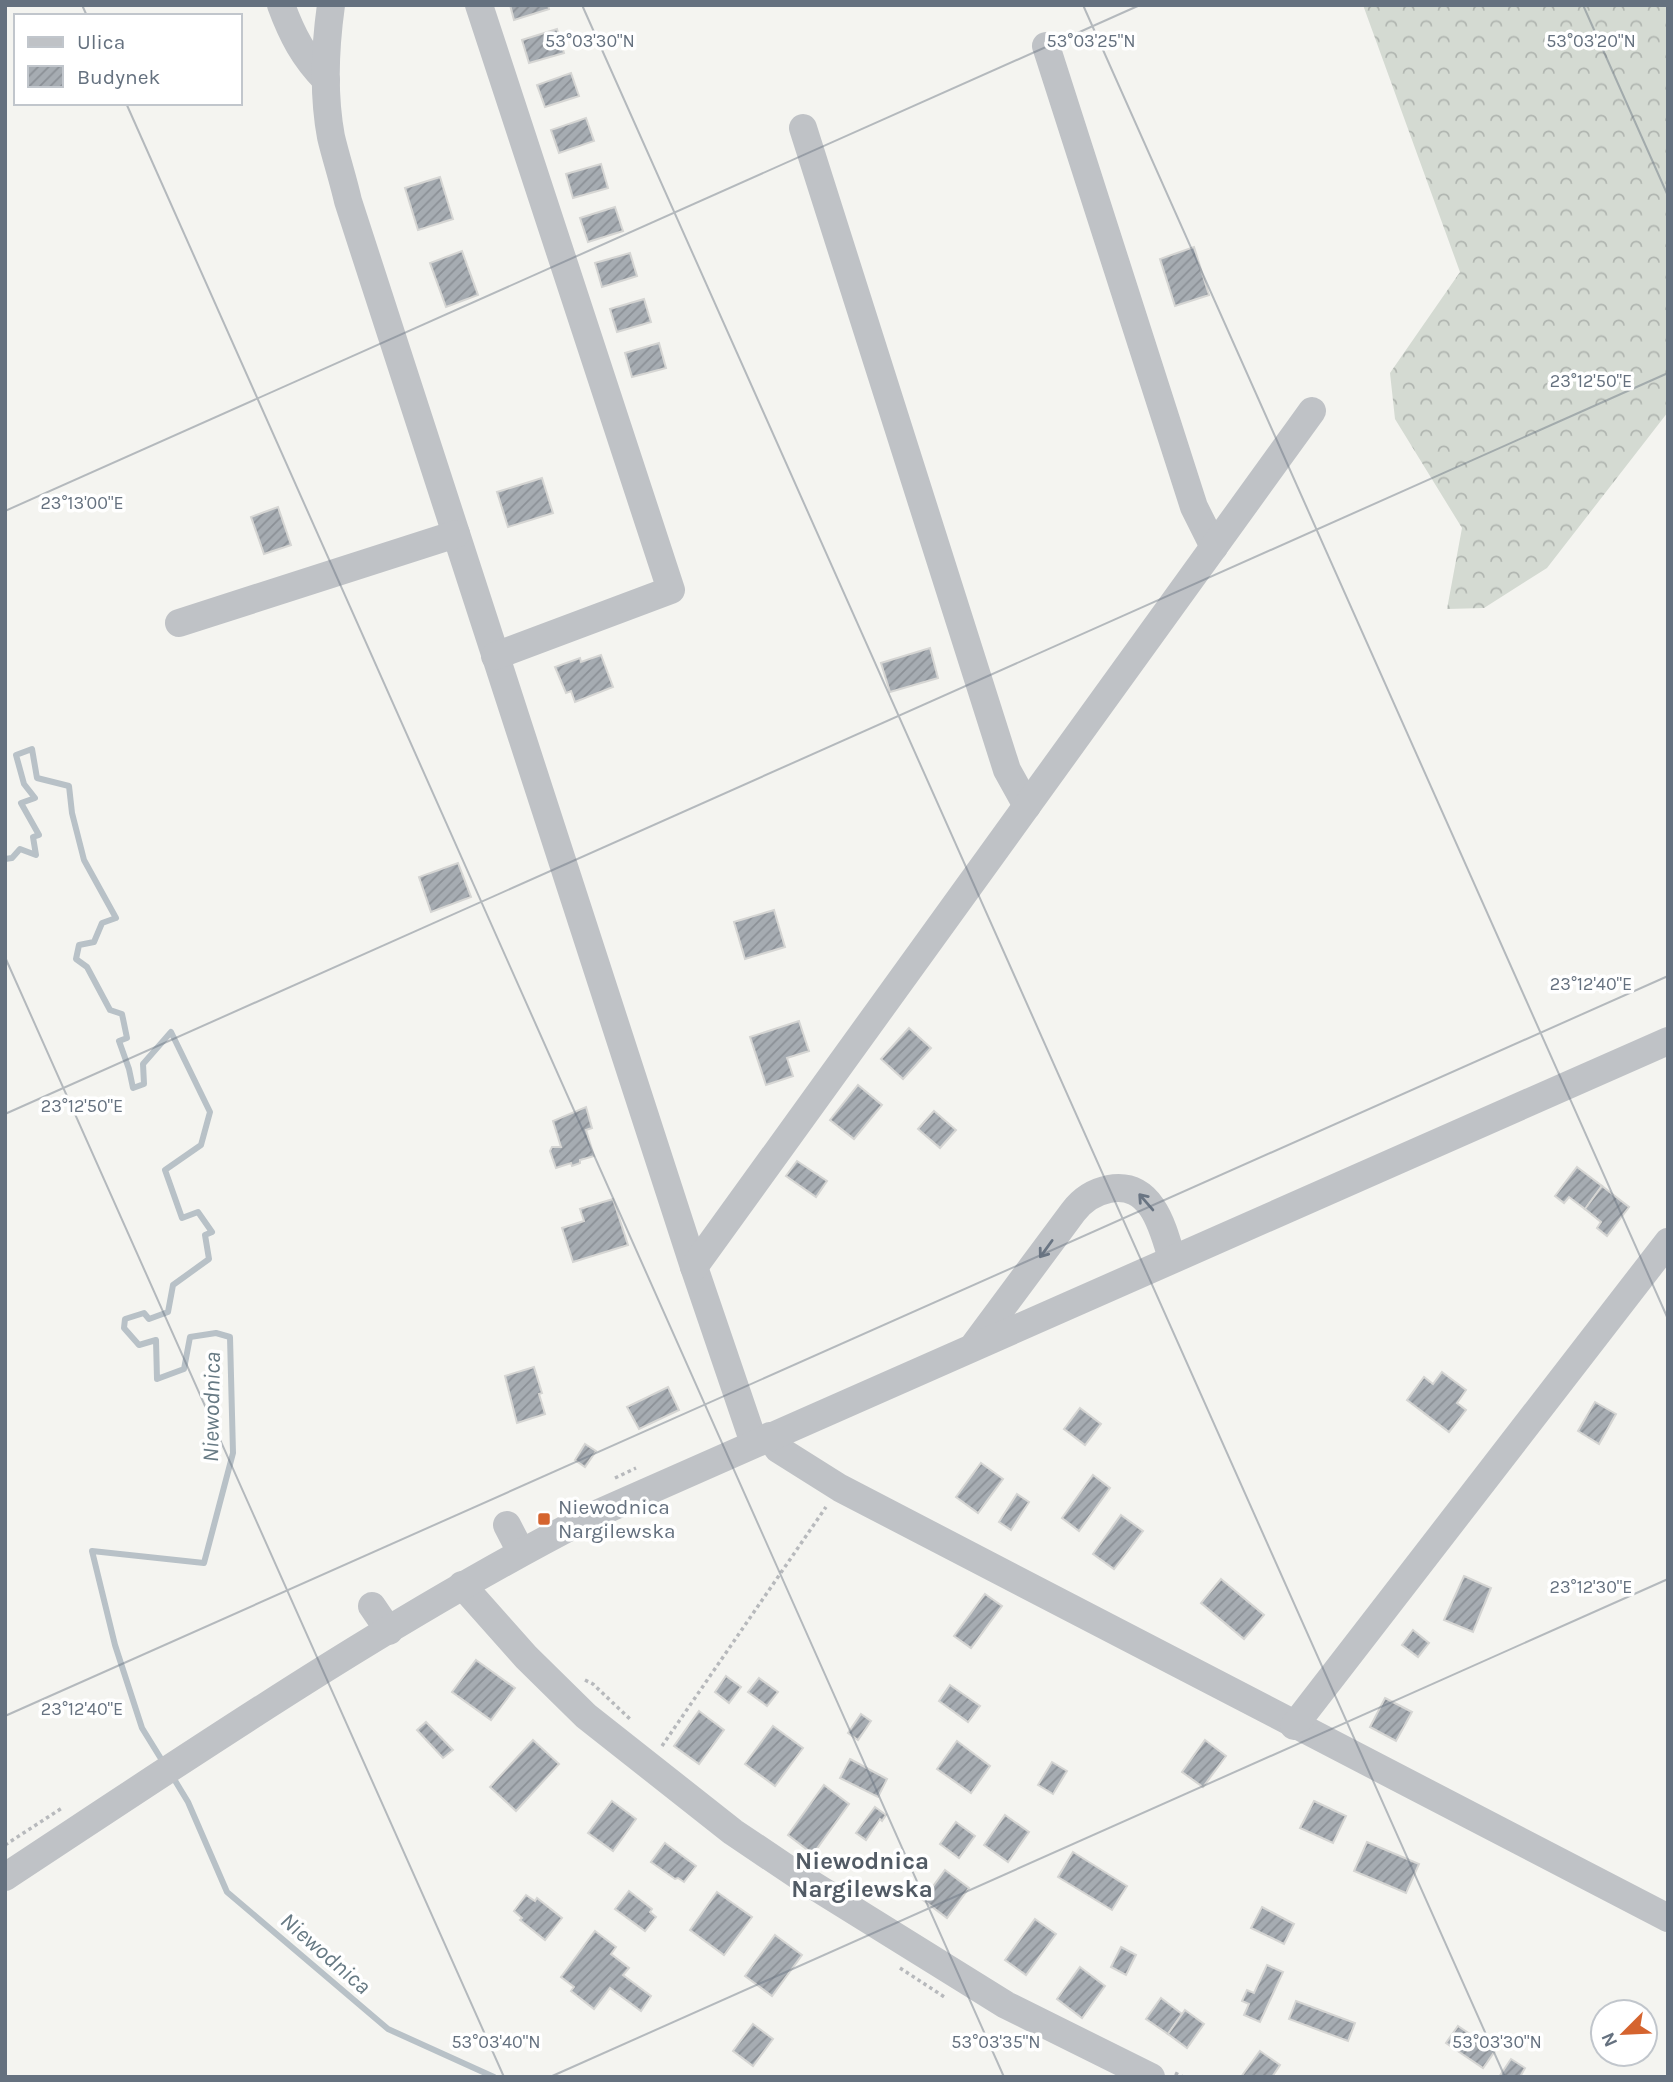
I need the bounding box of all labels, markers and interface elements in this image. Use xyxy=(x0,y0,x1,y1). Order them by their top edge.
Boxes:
legend xyxy=(14,14,242,105)
text: Ulica xyxy=(77,30,125,54)
text: 53°03'30"N xyxy=(545,30,635,52)
text: 53°03'25"N xyxy=(1046,30,1136,52)
text: 53°03'20"N xyxy=(1546,30,1636,52)
text: Budynek xyxy=(77,65,160,89)
text: 23°12'50"E xyxy=(1550,370,1632,392)
text: 23°13'00"E xyxy=(40,492,124,514)
text: 23°12'40"E xyxy=(1550,973,1632,995)
text: 23°12'50"E xyxy=(41,1095,123,1117)
one-way arrow xyxy=(1138,1193,1154,1211)
one-way arrow xyxy=(1039,1239,1053,1258)
water label: Niewodnica xyxy=(197,1352,226,1462)
place label: Niewodnica Nargilewska xyxy=(558,1495,676,1543)
marker: Niewodnica Nargilewska xyxy=(536,1511,552,1527)
text: 23°12'30"E xyxy=(1550,1576,1632,1598)
text: 23°12'40"E xyxy=(41,1698,123,1720)
district label: Niewodnica Nargilewska xyxy=(791,1847,933,1903)
water label: Niewodnica xyxy=(275,1907,376,2000)
north arrow xyxy=(1589,1998,1659,2068)
text: N xyxy=(1597,2029,1622,2050)
text: 53°03'40"N xyxy=(451,2031,541,2053)
text: 53°03'35"N xyxy=(951,2031,1041,2053)
text: 53°03'30"N xyxy=(1452,2031,1542,2053)

